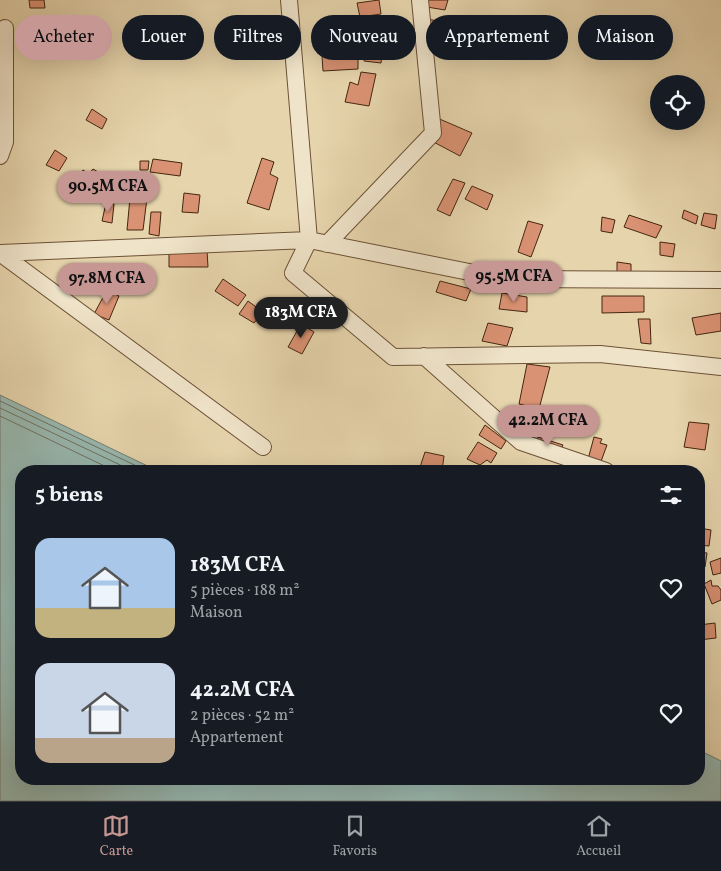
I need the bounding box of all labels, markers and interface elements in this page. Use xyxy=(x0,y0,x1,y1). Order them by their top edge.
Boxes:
chip: Acheter xyxy=(15,15,112,60)
chip: Louer xyxy=(122,15,204,60)
chip: Filtres xyxy=(214,15,301,60)
chip: Nouveau xyxy=(311,15,416,60)
chip: Appartement xyxy=(426,15,568,60)
chip: Maison xyxy=(578,15,673,60)
map controls xyxy=(650,75,705,130)
button: locate xyxy=(650,75,705,130)
pin: 90.5M CFA xyxy=(51,170,165,213)
text: 90.5M CFA xyxy=(68,176,148,198)
pin: 95.5M CFA xyxy=(457,260,571,303)
pin: 97.8M CFA xyxy=(50,262,164,305)
text: 95.5M CFA xyxy=(475,266,553,288)
text: 97.8M CFA xyxy=(69,268,145,290)
pin: 183M CFA xyxy=(249,296,353,339)
text: 183M CFA xyxy=(265,302,337,324)
pin: 42.2M CFA xyxy=(491,404,605,447)
text: 42.2M CFA xyxy=(508,410,588,432)
text: 5 biens xyxy=(35,481,103,510)
icon: filters xyxy=(657,481,685,509)
text: 183M CFA xyxy=(190,551,285,580)
icon: home xyxy=(75,558,135,618)
icon: heart xyxy=(657,574,685,602)
text: 5 pièces · 188 m² xyxy=(190,580,299,602)
text: Maison xyxy=(190,602,243,624)
text: 42.2M CFA xyxy=(190,676,295,705)
icon: home xyxy=(75,683,135,743)
icon: heart xyxy=(657,699,685,727)
text: 2 pièces · 52 m² xyxy=(190,705,294,727)
text: Appartement xyxy=(190,727,284,749)
tab: Carte xyxy=(100,812,133,861)
tab: Favoris xyxy=(332,812,377,861)
tab: Accueil xyxy=(576,812,621,861)

